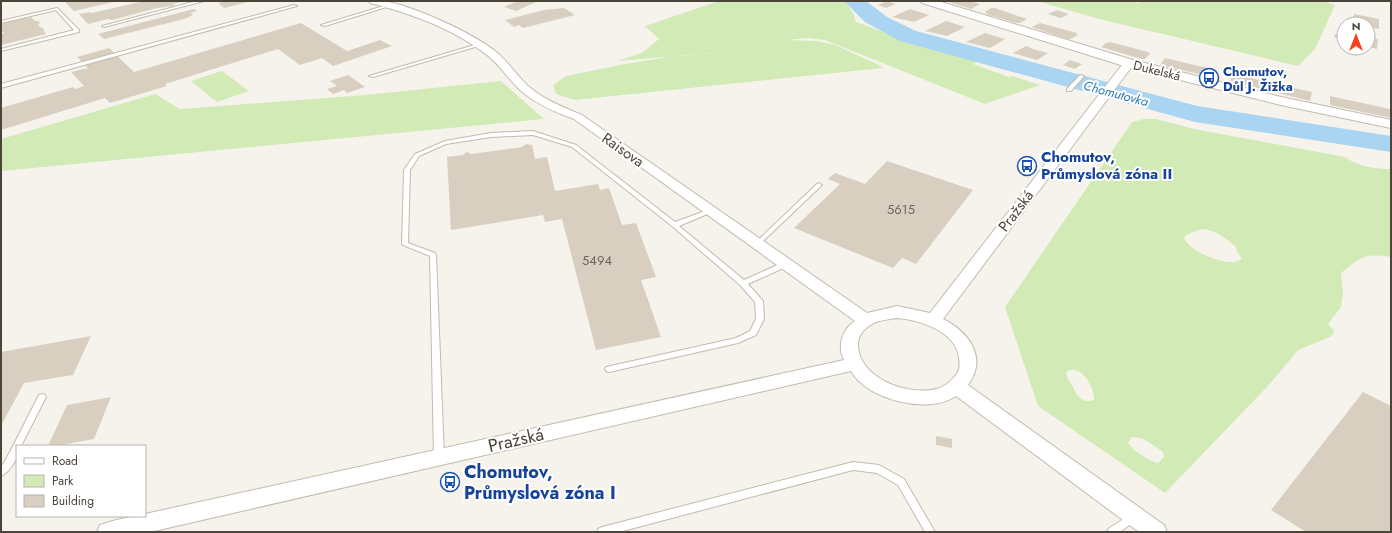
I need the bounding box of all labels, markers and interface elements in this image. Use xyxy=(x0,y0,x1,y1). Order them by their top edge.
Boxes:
north arrow xyxy=(1336,16,1376,56)
text: N xyxy=(1352,18,1360,34)
street label: Dukelská xyxy=(1131,55,1183,86)
place label: Chomutov, Důl J. Žižka xyxy=(1223,62,1293,96)
bus stop icon: Chomutov, Důl J. Žižka xyxy=(1198,67,1220,89)
water label: Chomutovka xyxy=(1081,76,1151,111)
street label: Raisova xyxy=(597,127,649,173)
place label: Chomutov, Průmyslová zóna II xyxy=(1041,146,1172,185)
bus stop icon: Chomutov, Průmyslová zóna II xyxy=(1016,155,1038,177)
street label: Pražská xyxy=(993,186,1039,236)
house number: 5615 xyxy=(887,200,915,219)
house number: 5494 xyxy=(582,251,612,270)
street label: Pražská xyxy=(486,421,546,459)
legend xyxy=(16,445,146,517)
text: Road xyxy=(52,452,78,470)
place label: Chomutov, Průmyslová zóna I xyxy=(464,459,616,506)
bus stop icon: Chomutov, Průmyslová zóna I xyxy=(439,471,461,493)
text: Park xyxy=(52,472,74,490)
text: Building xyxy=(52,492,94,510)

